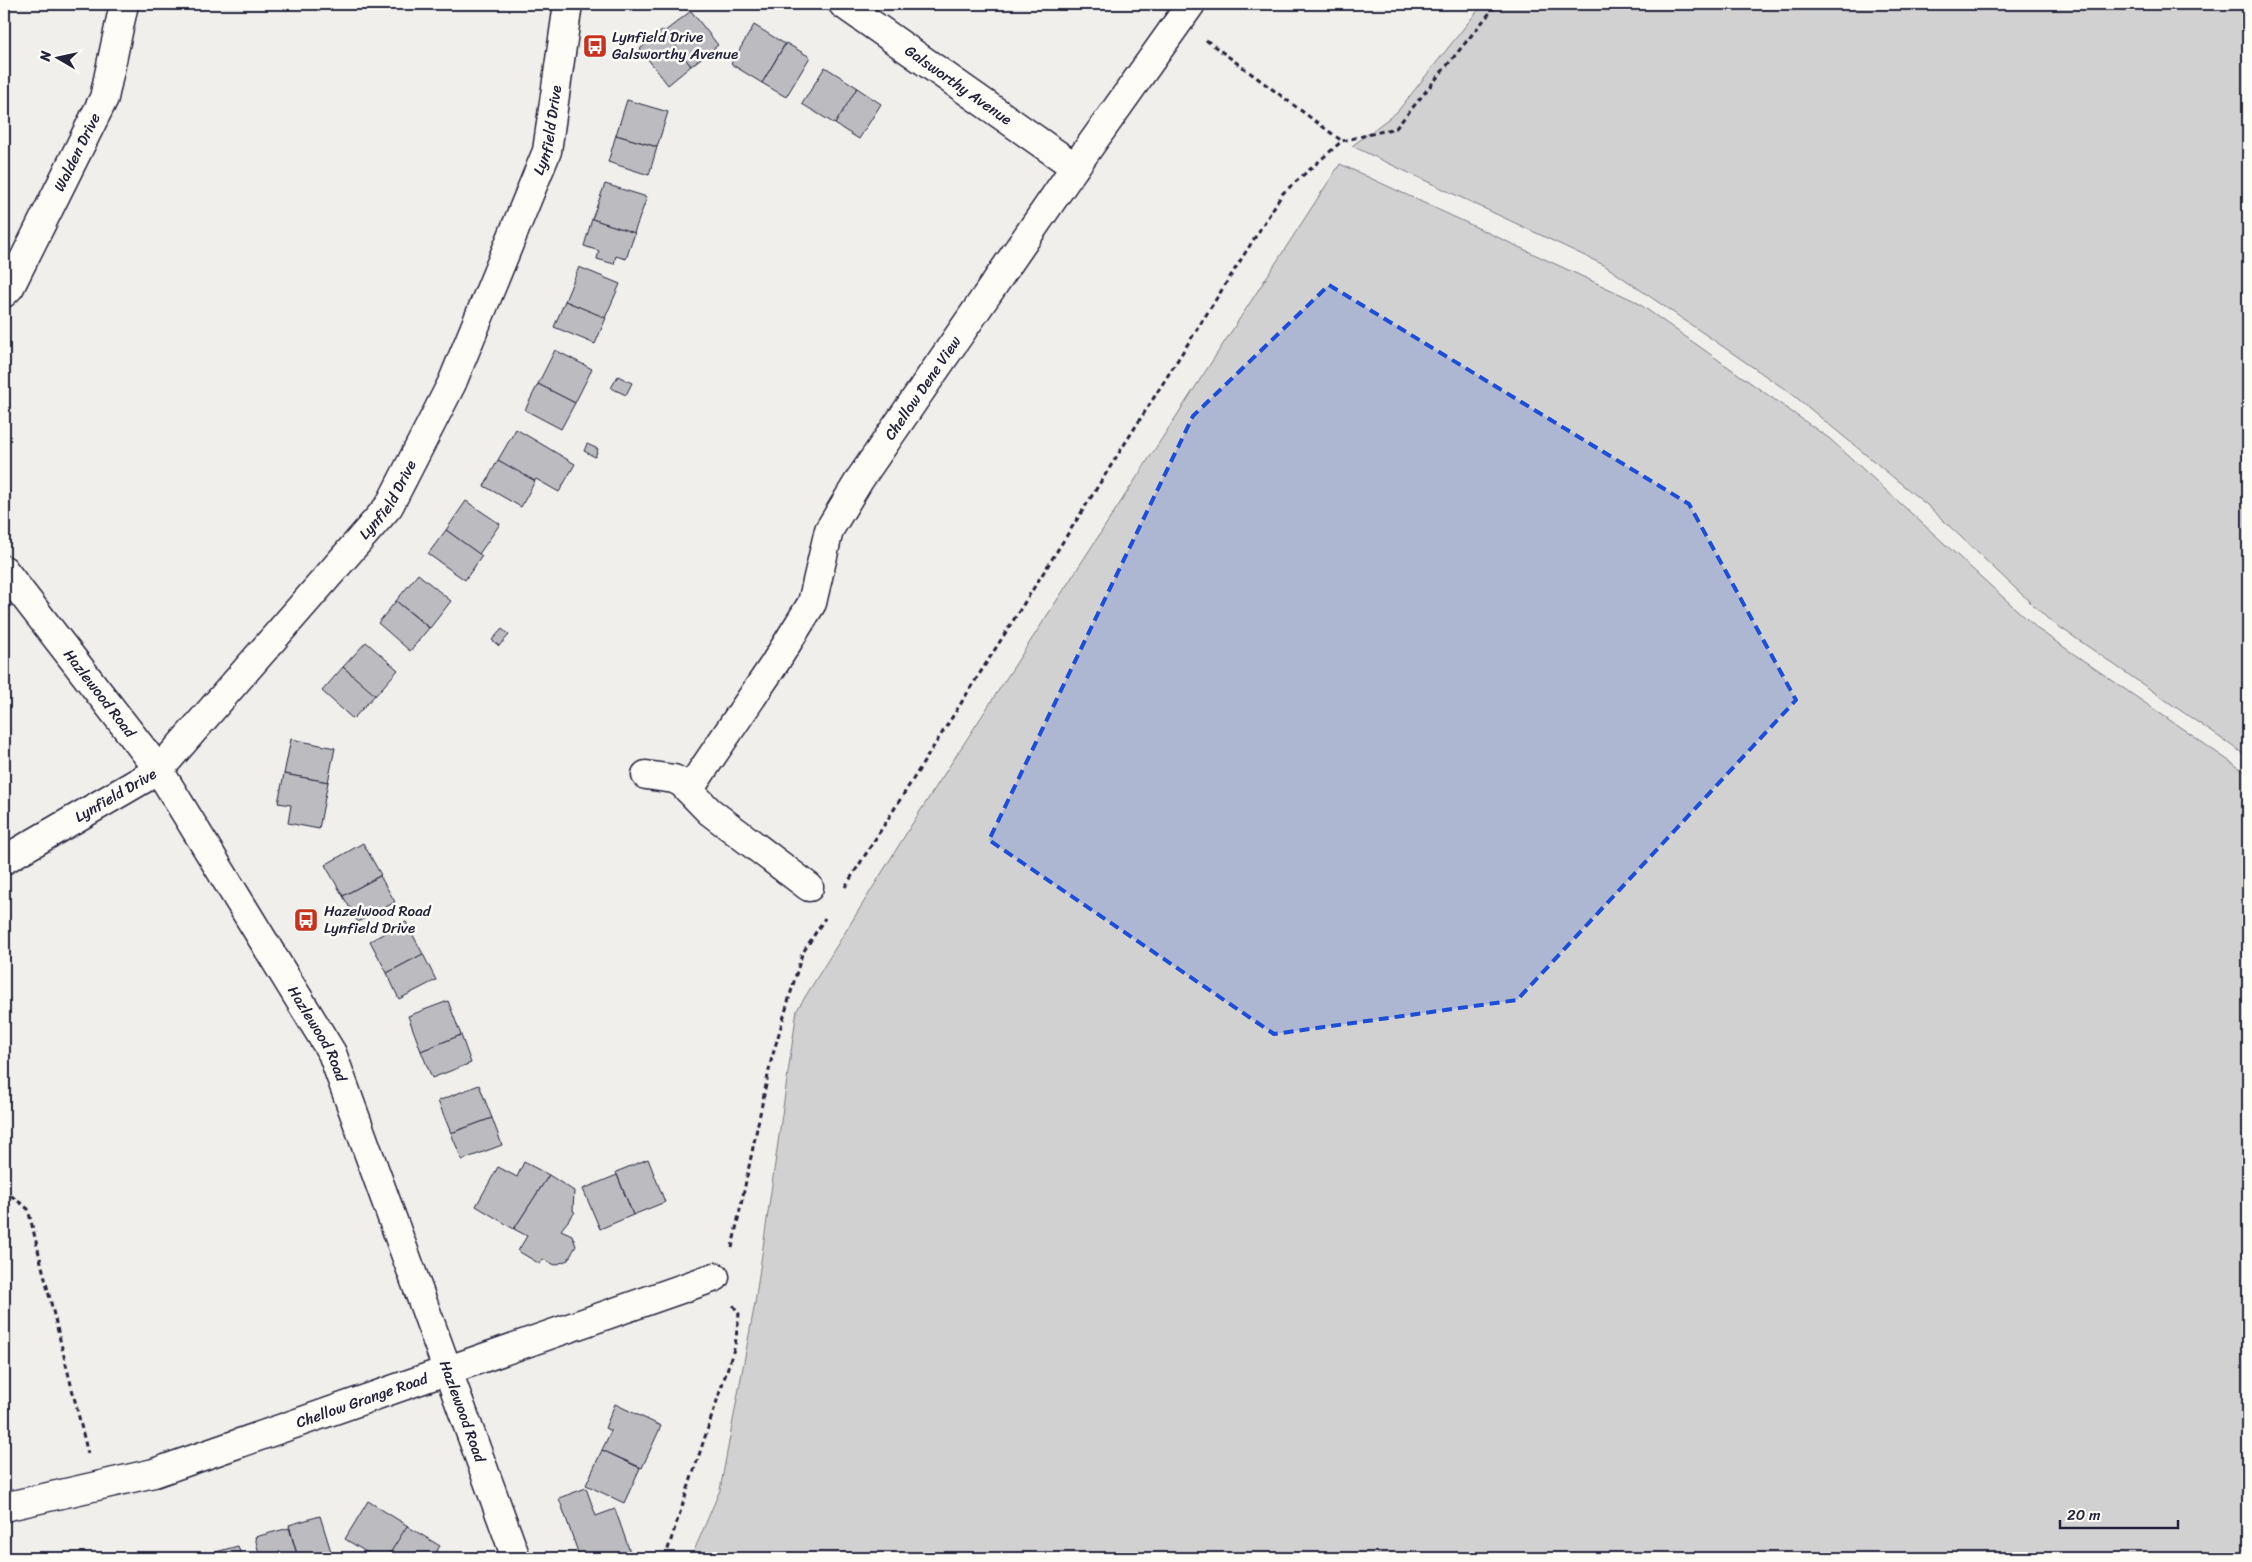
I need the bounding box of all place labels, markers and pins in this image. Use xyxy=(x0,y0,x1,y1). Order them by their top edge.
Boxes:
place label: Lynfield Drive Galsworthy Avenue xyxy=(612,24,738,67)
bus stop icon: Lynfield Drive Galsworthy Avenue xyxy=(582,33,608,59)
place label: Hazelwood Road Lynfield Drive xyxy=(324,898,432,941)
bus stop icon: Hazelwood Road Lynfield Drive xyxy=(293,907,319,933)

